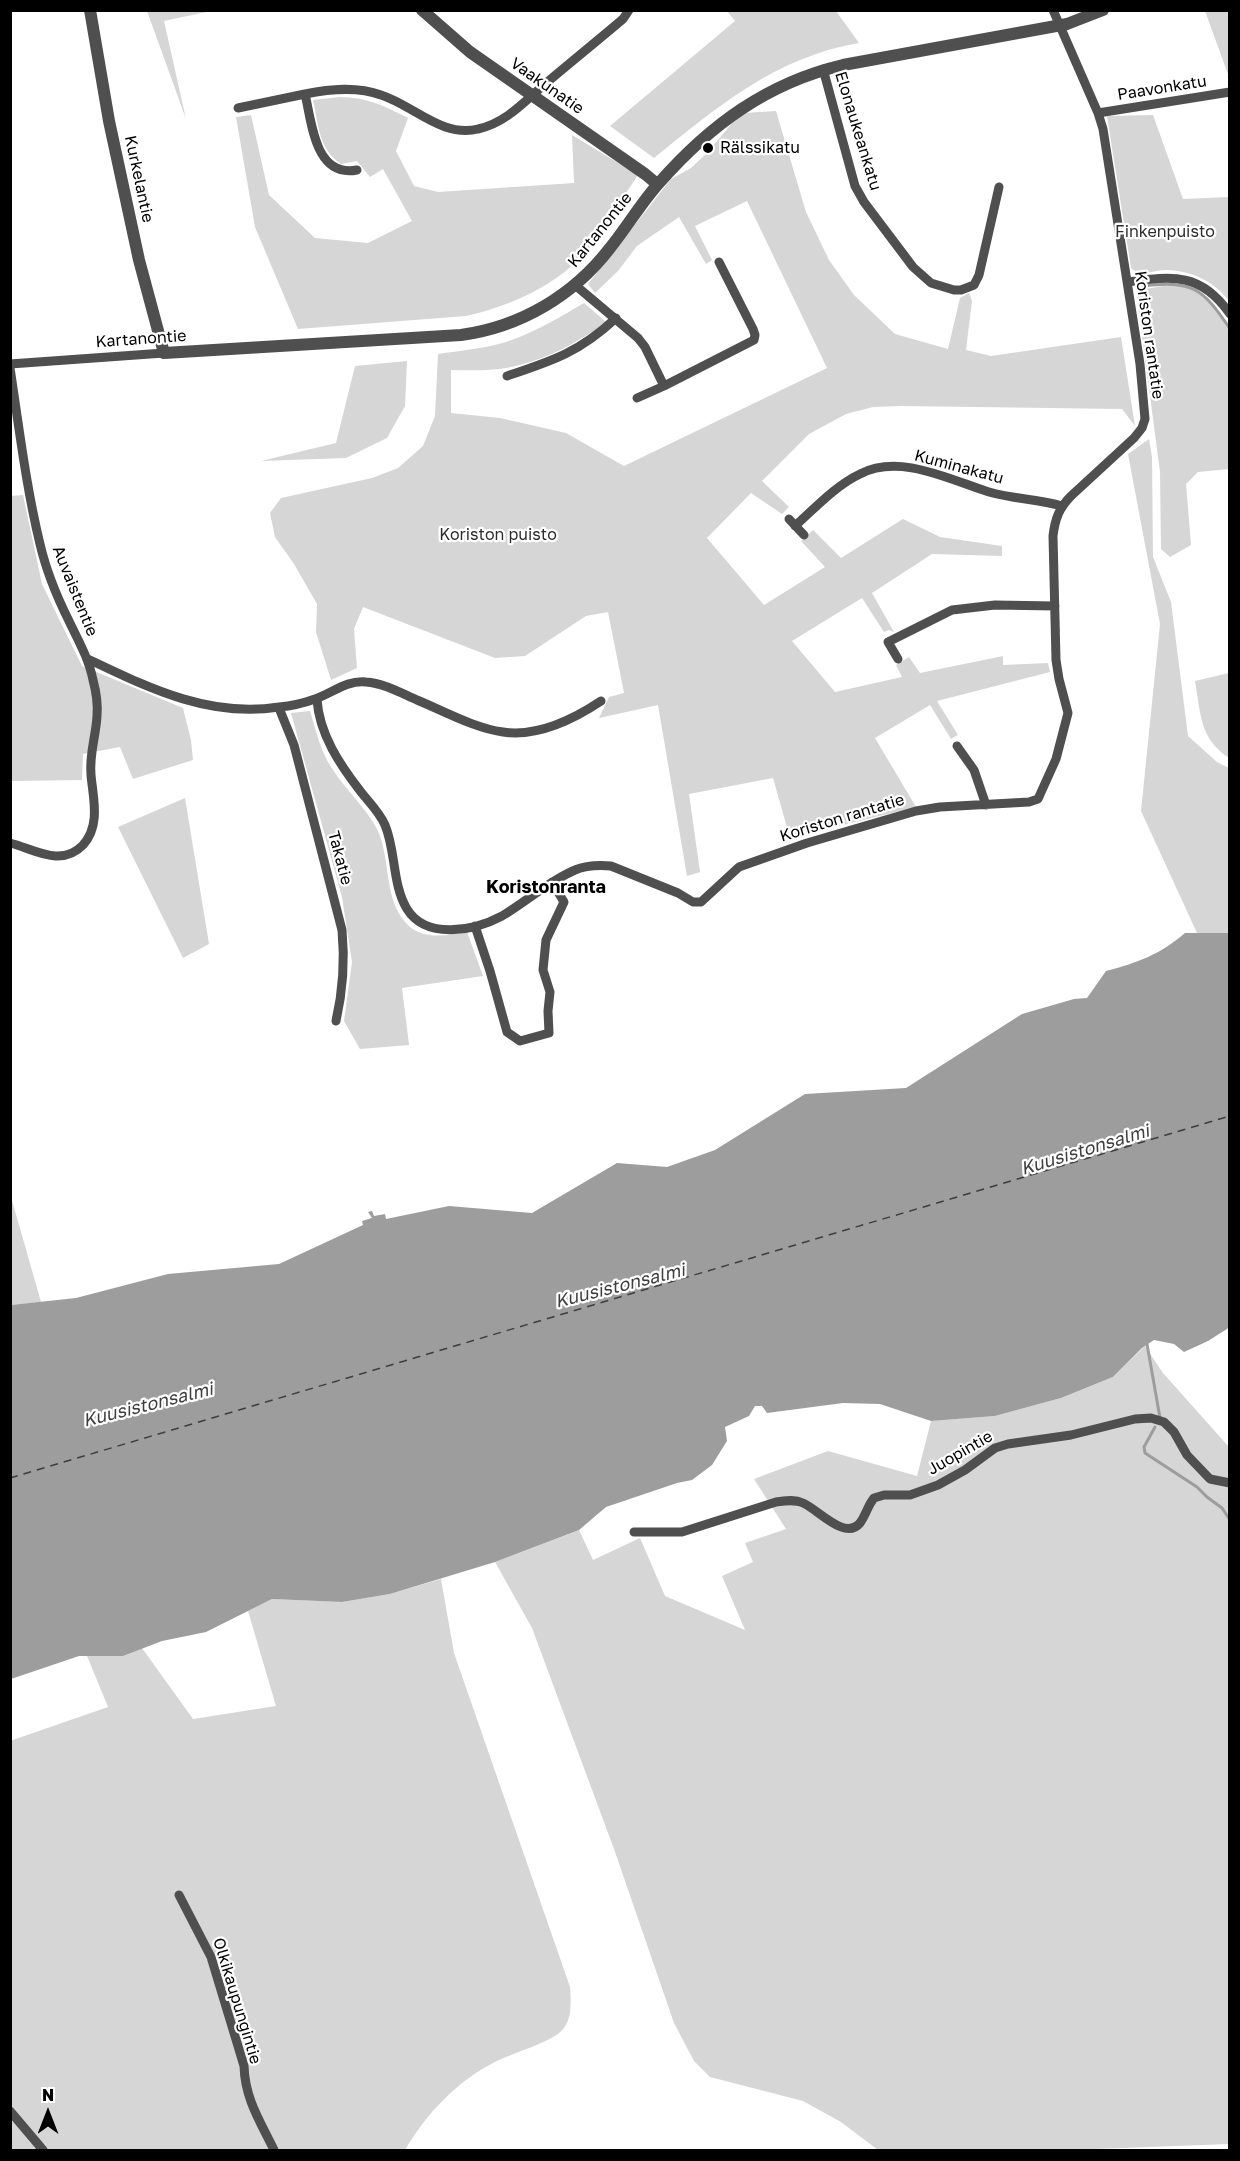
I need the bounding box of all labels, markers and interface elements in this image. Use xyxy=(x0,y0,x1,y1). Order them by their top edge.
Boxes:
street label: Vaakunatie xyxy=(507,54,587,118)
street label: Elonaukeankatu xyxy=(831,69,885,193)
street label: Paavonkatu xyxy=(1116,71,1208,105)
street label: Kurkelantie xyxy=(120,134,158,224)
place label: Rälssikatu xyxy=(720,138,800,158)
marker: Rälssikatu xyxy=(701,141,715,155)
street label: Kartanontie xyxy=(564,189,636,271)
park label: Finkenpuisto xyxy=(1115,222,1215,242)
street label: Koriston rantatie xyxy=(1131,270,1167,400)
street label: Kartanontie xyxy=(95,326,187,352)
street label: Kuminakatu xyxy=(912,446,1006,488)
park label: Koriston puisto xyxy=(439,525,557,545)
street label: Auvaistentie xyxy=(48,543,102,639)
street label: Koriston rantatie xyxy=(777,790,907,846)
street label: Takatie xyxy=(324,829,356,887)
district label: Koristonranta xyxy=(486,876,606,898)
water label: Kuusistonsalmi xyxy=(1018,1120,1152,1180)
water label: Kuusistonsalmi xyxy=(553,1259,687,1313)
water label: Kuusistonsalmi xyxy=(81,1378,215,1432)
street label: Juopintie xyxy=(924,1427,996,1479)
street label: Olkikaupungintie xyxy=(209,1936,265,2066)
north arrow xyxy=(18,2083,78,2143)
text: N xyxy=(42,2085,54,2105)

